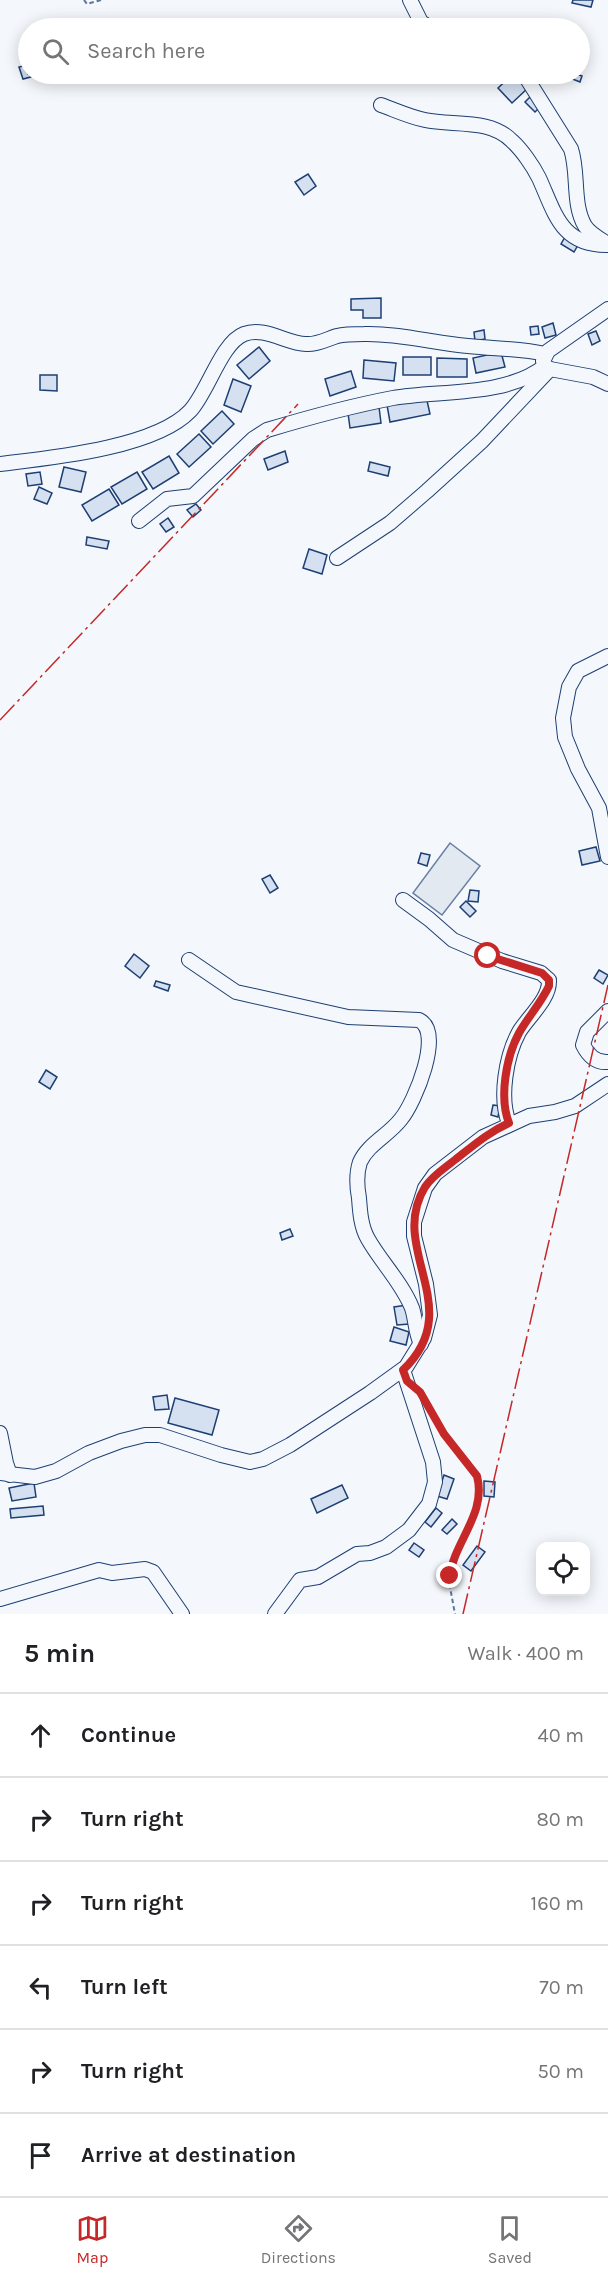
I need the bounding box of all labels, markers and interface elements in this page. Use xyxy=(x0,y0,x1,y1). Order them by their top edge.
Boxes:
search box xyxy=(18,18,590,84)
icon: search xyxy=(39,35,72,68)
text: Search here xyxy=(87,38,205,64)
route start xyxy=(474,942,500,968)
map controls xyxy=(536,1542,590,1596)
button: locate xyxy=(536,1542,590,1596)
route end xyxy=(436,1562,462,1588)
text: 5 min xyxy=(24,1638,95,1669)
text: Walk · 400 m xyxy=(467,1642,584,1665)
icon: ahead xyxy=(24,1719,57,1752)
text: Continue xyxy=(81,1722,176,1748)
text: 40 m xyxy=(538,1724,584,1747)
icon: right xyxy=(24,1803,57,1836)
text: Turn right xyxy=(81,1806,184,1832)
text: 80 m xyxy=(536,1808,584,1831)
icon: right xyxy=(24,1887,57,1920)
text: Turn right xyxy=(81,1890,184,1916)
text: 160 m xyxy=(531,1892,584,1915)
icon: left xyxy=(24,1971,57,2004)
text: Turn left xyxy=(81,1974,168,2000)
text: 70 m xyxy=(539,1976,584,1999)
icon: right xyxy=(24,2055,57,2088)
text: Turn right xyxy=(81,2058,184,2084)
text: 50 m xyxy=(537,2060,584,2083)
icon: arrive xyxy=(24,2139,57,2172)
text: Arrive at destination xyxy=(81,2142,296,2168)
tab: Map xyxy=(76,2212,109,2267)
tab: Directions xyxy=(261,2212,336,2267)
tab: Saved xyxy=(488,2212,532,2267)

